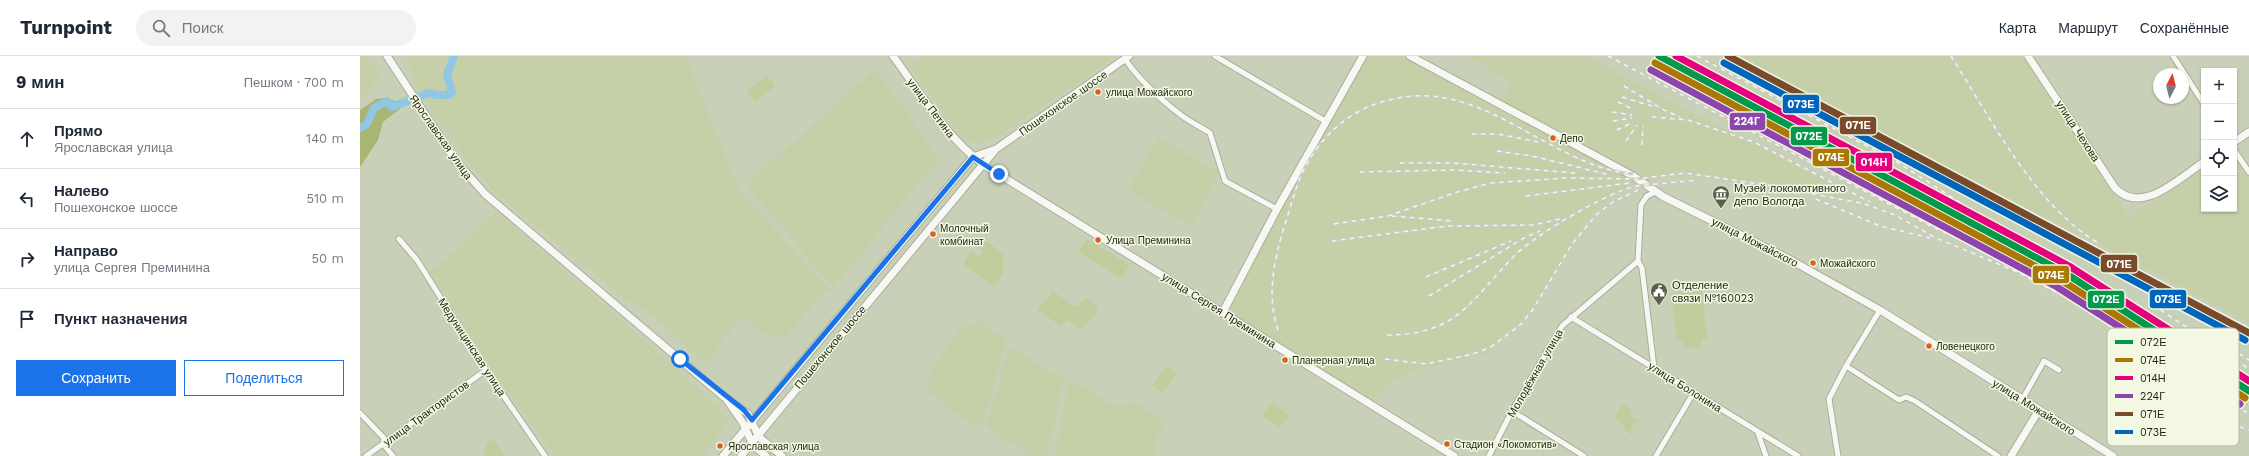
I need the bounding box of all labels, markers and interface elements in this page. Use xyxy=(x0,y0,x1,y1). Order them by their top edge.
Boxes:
search box xyxy=(136,10,416,46)
text: Turnpoint xyxy=(20,16,112,39)
icon: search xyxy=(150,17,172,39)
text: Поиск xyxy=(182,19,223,37)
text: Карта xyxy=(1999,20,2036,36)
text: Маршрут xyxy=(2058,20,2118,36)
text: Сохранённые xyxy=(2140,20,2229,36)
street label: Пошехонское шоссе xyxy=(1017,68,1110,139)
north arrow xyxy=(2153,68,2189,104)
map controls xyxy=(2201,68,2237,212)
button: + xyxy=(2201,68,2237,104)
text: 9 мин xyxy=(16,72,65,92)
text: Пешком · 700 m xyxy=(244,75,344,90)
street label: улица Петина xyxy=(904,76,958,141)
marker: улица Можайского xyxy=(1093,87,1103,97)
place label: улица Можайского xyxy=(1106,87,1193,98)
street label: Ярославская улица xyxy=(406,92,475,183)
line badge: 073Е xyxy=(1782,94,1820,114)
text: 073Е xyxy=(1787,98,1815,111)
street label: улица Чехова xyxy=(2053,98,2103,165)
button: − xyxy=(2201,104,2237,140)
line badge: 224Г xyxy=(1729,112,1766,131)
text: 224Г xyxy=(1734,115,1761,128)
line badge: 071Е xyxy=(1839,116,1877,135)
text: 071Е xyxy=(1845,119,1871,132)
text: Прямо xyxy=(54,122,103,140)
line badge: 072Е xyxy=(1790,126,1828,146)
icon: ahead xyxy=(16,128,38,150)
text: 072Е xyxy=(1795,130,1823,143)
text: 140 m xyxy=(306,131,344,146)
marker: Депо xyxy=(1548,133,1558,143)
place label: Депо xyxy=(1560,133,1584,144)
text: Ярославская улица xyxy=(54,140,173,155)
button: locate xyxy=(2201,140,2237,176)
line badge: 074Е xyxy=(1812,148,1850,167)
text: 074Е xyxy=(1818,151,1845,164)
line badge: 014Н xyxy=(1855,152,1893,172)
text: 014Н xyxy=(1861,156,1887,169)
route end xyxy=(990,165,1008,183)
button: layers xyxy=(2201,176,2237,212)
text: Налево xyxy=(54,182,109,200)
place label: Музей локомотивного депо Вологда xyxy=(1734,182,1846,208)
museum icon: Музей локомотивного депо Вологда xyxy=(1711,184,1731,209)
icon: left xyxy=(16,188,38,210)
text: 510 m xyxy=(306,191,344,206)
text: Пошехонское шоссе xyxy=(54,200,178,215)
street label: улица Можайского xyxy=(1709,215,1800,270)
place label: Молочный комбинат xyxy=(940,223,989,247)
marker: Молочный комбинат xyxy=(928,229,938,239)
marker: Улица Преминина xyxy=(1093,235,1103,245)
place label: Улица Преминина xyxy=(1106,235,1191,246)
text: Направо xyxy=(54,242,118,260)
icon: right xyxy=(16,248,38,270)
text: 50 m xyxy=(312,251,344,266)
line badge: 071Е xyxy=(2100,254,2138,273)
marker: Можайского xyxy=(1808,258,1818,268)
place label: Можайского xyxy=(1820,258,1876,269)
text: 071Е xyxy=(2106,258,2132,271)
text: улица Сергея Преминина xyxy=(54,260,210,275)
line badge: 074Е xyxy=(2032,265,2070,284)
text: 074Е xyxy=(2038,269,2065,282)
street label: улица Сергея Преминина xyxy=(1159,270,1279,351)
place label: Отделение связи №160023 xyxy=(1672,279,1754,305)
public building icon: Отделение связи №160023 xyxy=(1649,281,1669,306)
line badge: 073Е xyxy=(2149,289,2187,309)
line badge: 072Е xyxy=(2087,290,2125,309)
text: 072Е xyxy=(2092,293,2120,306)
text: 073Е xyxy=(2154,293,2182,306)
street label: Медуницинская улица xyxy=(435,296,509,400)
street label: Пошехонское шоссе xyxy=(792,303,869,392)
icon: arrive xyxy=(16,308,38,330)
text: Пункт назначения xyxy=(54,310,187,328)
street label: Молодёжная улица xyxy=(1505,326,1566,420)
legend xyxy=(2107,328,2239,446)
text: 072Е xyxy=(2140,336,2167,349)
marker: Ловенецкого xyxy=(1924,341,1934,351)
place label: Ловенецкого xyxy=(1936,341,1995,352)
route start xyxy=(671,350,689,368)
text: 074Е xyxy=(2140,354,2166,367)
marker: Планерная улица xyxy=(1280,355,1290,365)
place label: Планерная улица xyxy=(1292,355,1375,366)
button: Сохранить xyxy=(16,360,176,396)
button: Поделиться xyxy=(184,360,344,396)
street label: улица Болонина xyxy=(1646,360,1725,416)
text: 014Н xyxy=(2140,372,2166,385)
street label: улица Можайского xyxy=(1990,377,2078,438)
street label: улица Трактористов xyxy=(381,378,472,449)
text: 224Г xyxy=(2140,390,2165,403)
text: 071Е xyxy=(2140,408,2164,421)
text: 073Е xyxy=(2140,426,2167,439)
marker: Стадион «Локомотив» xyxy=(1442,439,1452,449)
place label: Стадион «Локомотив» xyxy=(1454,439,1557,450)
marker: Ярославская улица xyxy=(715,441,725,451)
place label: Ярославская улица xyxy=(728,441,820,452)

